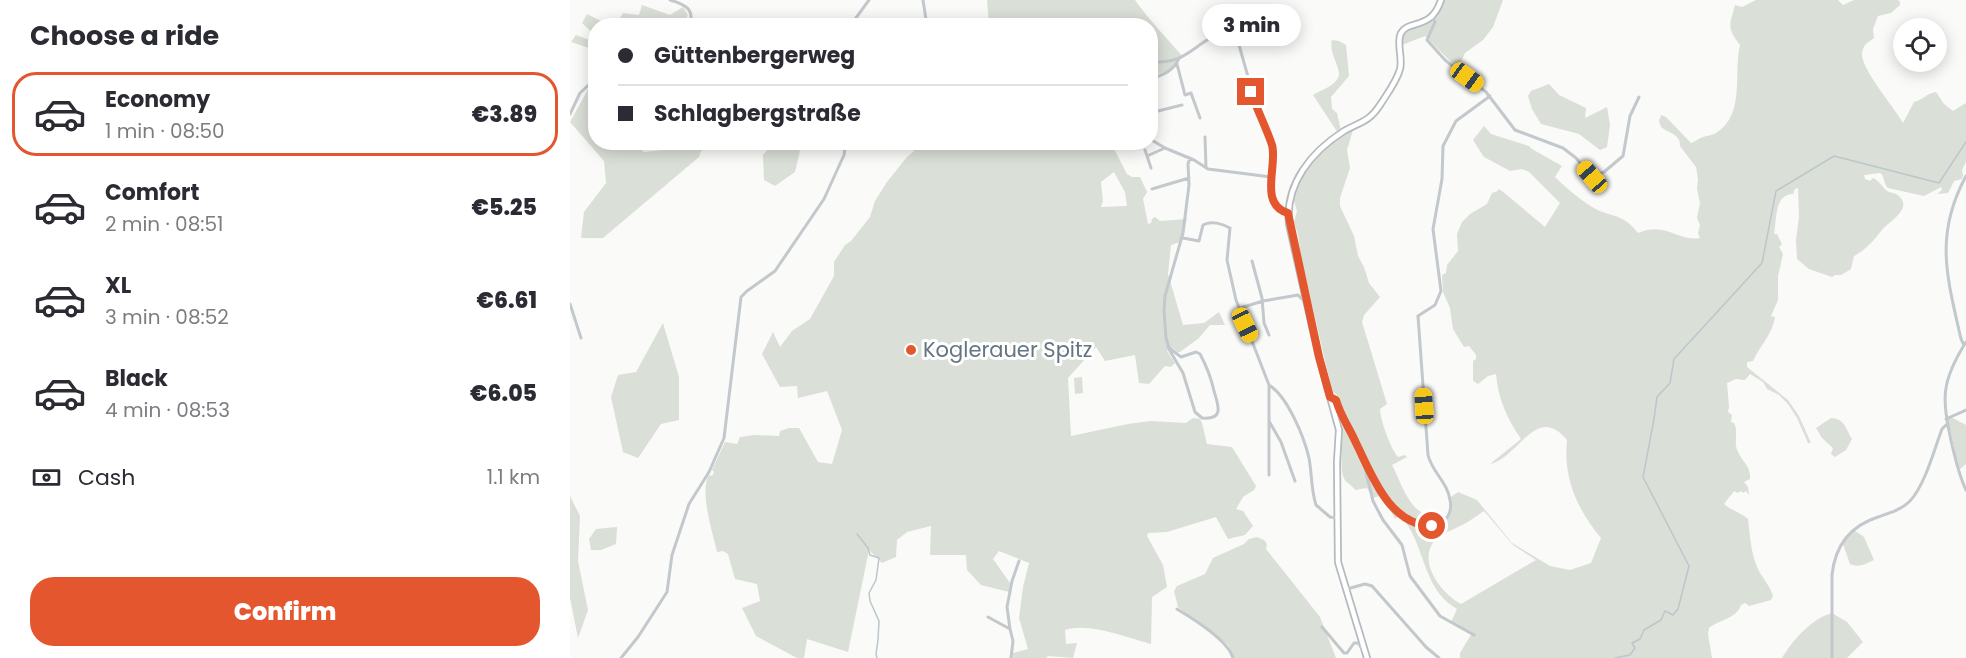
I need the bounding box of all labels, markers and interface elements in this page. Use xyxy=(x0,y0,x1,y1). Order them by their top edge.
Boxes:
callout: 3 min xyxy=(1202,5,1300,47)
text: 3 min xyxy=(1223,11,1280,39)
text: Choose a ride xyxy=(30,17,219,54)
map controls xyxy=(1893,18,1947,72)
button: locate xyxy=(1893,18,1947,72)
text: Güttenbergerweg xyxy=(654,40,855,71)
car xyxy=(1447,59,1487,95)
route end xyxy=(1237,78,1264,105)
text: Economy xyxy=(105,84,210,115)
icon: car xyxy=(33,87,87,141)
text: Schlagbergstraße xyxy=(654,98,861,129)
text: €3.89 xyxy=(472,99,537,130)
text: 1 min · 08:50 xyxy=(105,117,225,145)
car xyxy=(1573,158,1611,196)
text: Comfort xyxy=(105,177,199,208)
icon: car xyxy=(33,180,87,234)
text: €5.25 xyxy=(472,192,537,223)
text: 2 min · 08:51 xyxy=(105,210,223,238)
text: XL xyxy=(105,270,131,301)
icon: car xyxy=(33,273,87,327)
text: €6.61 xyxy=(476,285,537,316)
text: 3 min · 08:52 xyxy=(105,303,229,331)
car xyxy=(1229,305,1261,345)
place label: Koglerauer Spitz xyxy=(923,335,1092,364)
marker: Koglerauer Spitz xyxy=(904,343,918,357)
text: Black xyxy=(105,363,168,394)
icon: car xyxy=(33,366,87,420)
text: €6.05 xyxy=(470,378,537,409)
car xyxy=(1414,387,1434,425)
text: 4 min · 08:53 xyxy=(105,396,230,424)
icon: cash xyxy=(30,461,63,494)
text: Cash xyxy=(78,462,135,493)
text: 1.1 km xyxy=(487,463,540,491)
route start xyxy=(1418,512,1445,539)
button: Confirm xyxy=(30,577,540,646)

